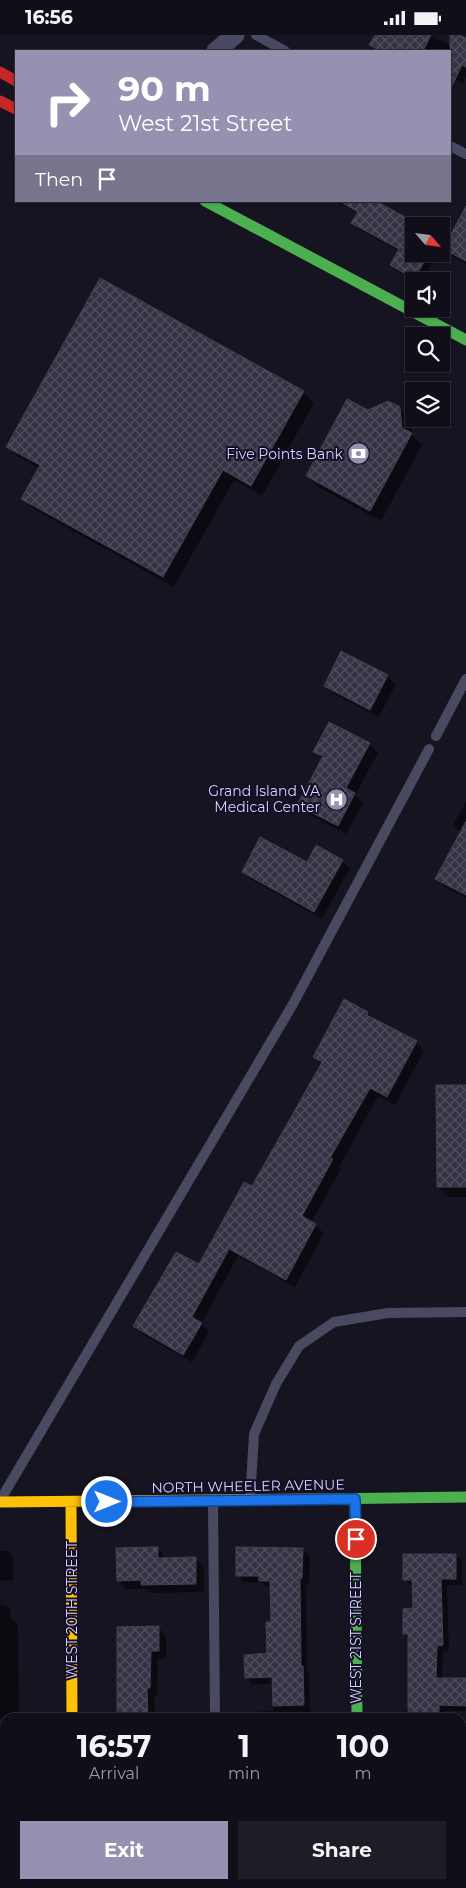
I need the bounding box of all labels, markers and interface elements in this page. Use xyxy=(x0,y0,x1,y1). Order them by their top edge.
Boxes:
text: 16:56 xyxy=(25,6,73,29)
text: 90 m xyxy=(118,67,211,110)
icon: right xyxy=(35,70,100,135)
text: West 21st Street xyxy=(118,110,292,137)
icon: arrive xyxy=(93,165,121,193)
text: Then xyxy=(35,168,83,191)
north arrow xyxy=(405,217,450,263)
map controls xyxy=(405,217,450,427)
button: sound xyxy=(405,272,450,317)
button: search xyxy=(405,327,450,372)
button: layers xyxy=(405,382,450,427)
bank icon: Five Points Bank xyxy=(347,442,371,466)
place label: Five Points Bank xyxy=(226,445,344,463)
place label: Grand Island VA Medical Center xyxy=(208,782,321,816)
hospital icon: Grand Island VA Medical Center xyxy=(324,787,348,811)
position arrow xyxy=(80,1475,132,1527)
street label: NORTH WHEELER AVENUE xyxy=(151,1475,345,1497)
pin xyxy=(335,1518,377,1560)
icon: arrive xyxy=(342,1525,370,1553)
street label: WEST 20TH STREET xyxy=(63,1541,81,1679)
street label: WEST 21ST STREET xyxy=(347,1572,365,1704)
text: 16:57 xyxy=(77,1728,151,1765)
text: 1 xyxy=(238,1728,250,1765)
text: 100 xyxy=(337,1728,389,1765)
text: Arrival xyxy=(89,1764,139,1783)
text: min xyxy=(228,1764,260,1783)
text: m xyxy=(355,1764,372,1783)
button: Exit xyxy=(20,1821,228,1879)
button: Share xyxy=(238,1821,446,1879)

